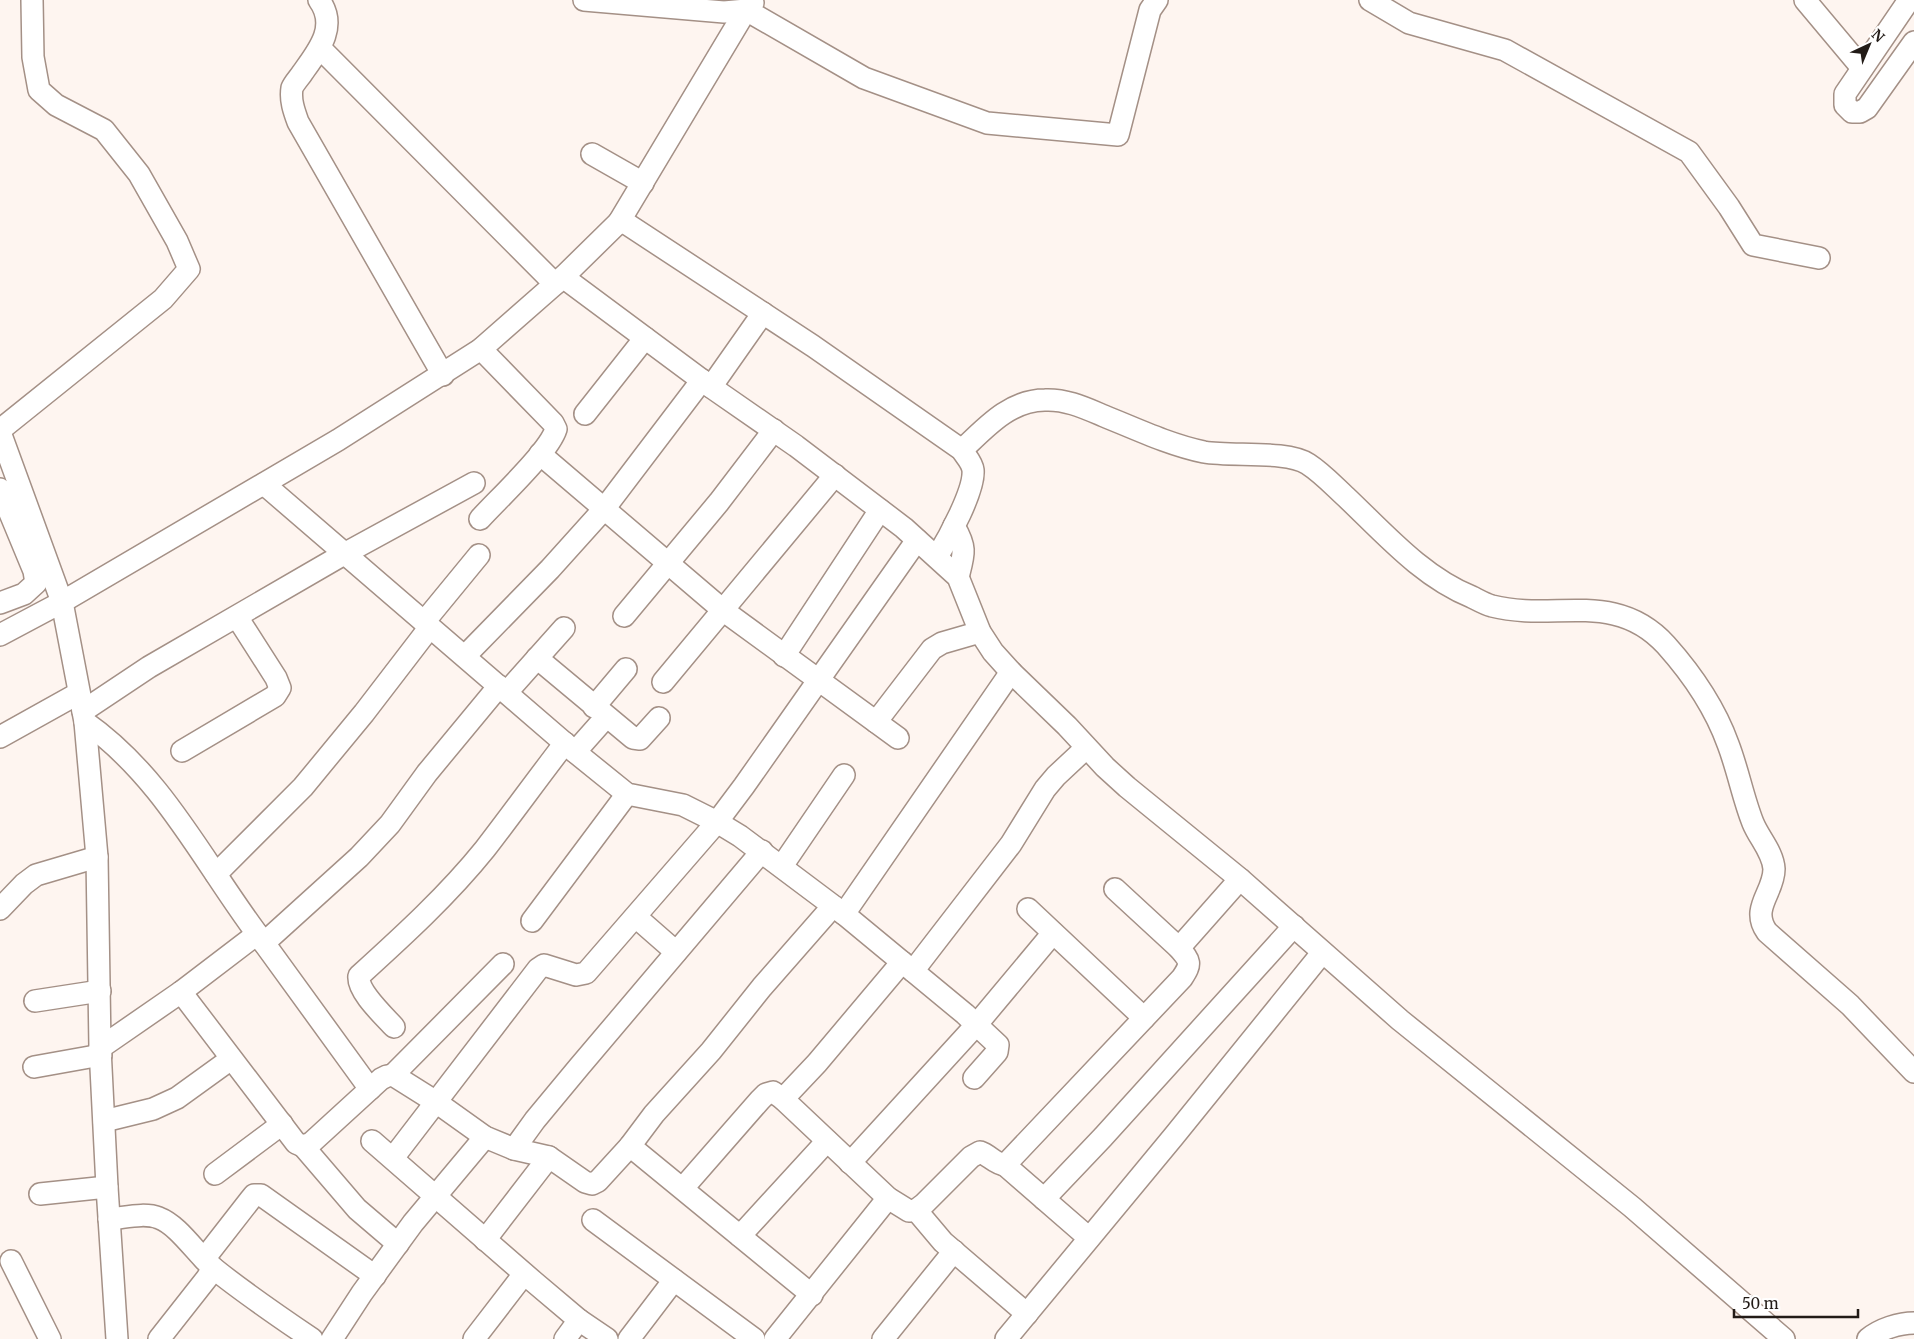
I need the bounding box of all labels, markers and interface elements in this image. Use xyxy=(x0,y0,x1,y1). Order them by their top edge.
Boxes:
north arrow xyxy=(1844,20,1894,70)
text: N xyxy=(1868,25,1888,46)
scale bar xyxy=(1734,1286,1858,1318)
text: 50 m xyxy=(1742,1294,1779,1313)

